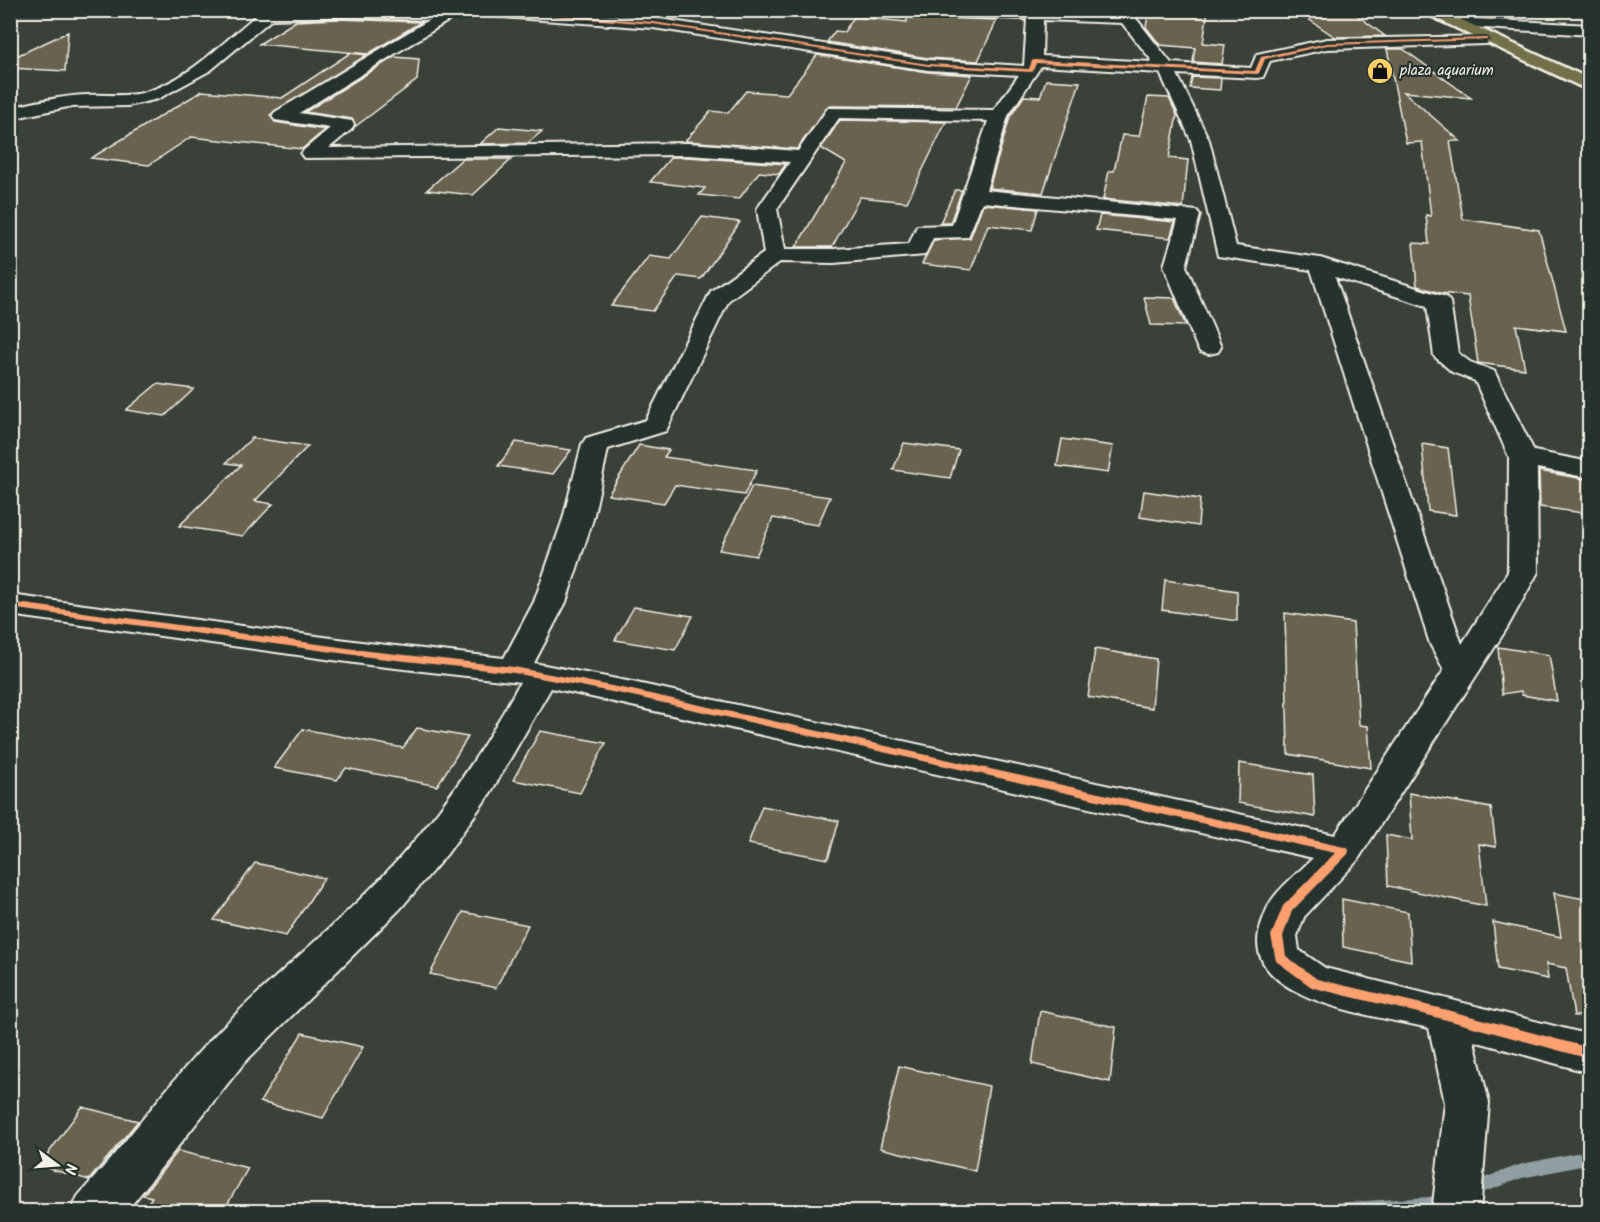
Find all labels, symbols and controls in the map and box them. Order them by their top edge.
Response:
shop icon: plaza aquarium [1365,56,1395,86]
place label: plaza aquarium [1399,59,1494,83]
north arrow [27,1135,87,1195]
text: N [57,1160,83,1177]

